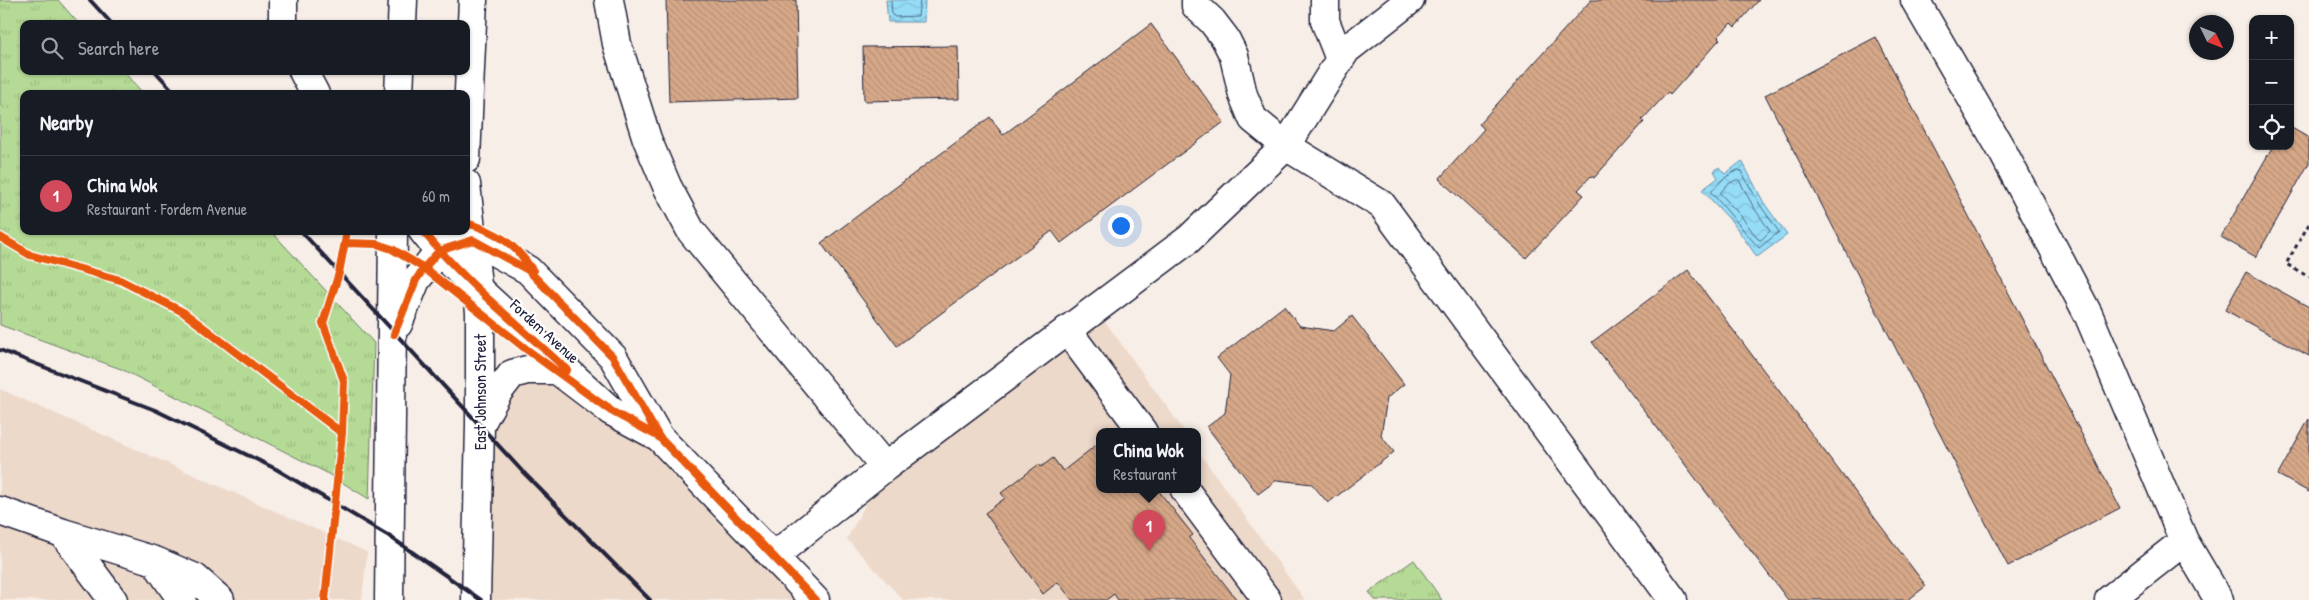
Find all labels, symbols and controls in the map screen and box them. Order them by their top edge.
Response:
north arrow [2189,15,2234,60]
map controls [2249,15,2294,150]
button: + [2249,15,2294,60]
search box [20,20,470,75]
icon: search [38,34,66,62]
text: Search here [78,35,159,61]
button: − [2249,60,2294,105]
button: locate [2249,105,2294,150]
text: Nearby [40,108,93,137]
text: China Wok [87,172,157,198]
text: 1 [53,185,59,207]
text: 60 m [422,185,450,207]
text: Restaurant · Fordem Avenue [87,198,247,220]
your location [1108,213,1134,239]
street label: Fordem Avenue [505,293,585,368]
street label: East Johnson Street [469,334,491,450]
popup [1096,428,1201,493]
text: China Wok [1113,437,1184,463]
text: Restaurant [1113,463,1176,485]
pin: 1 [1133,510,1165,551]

